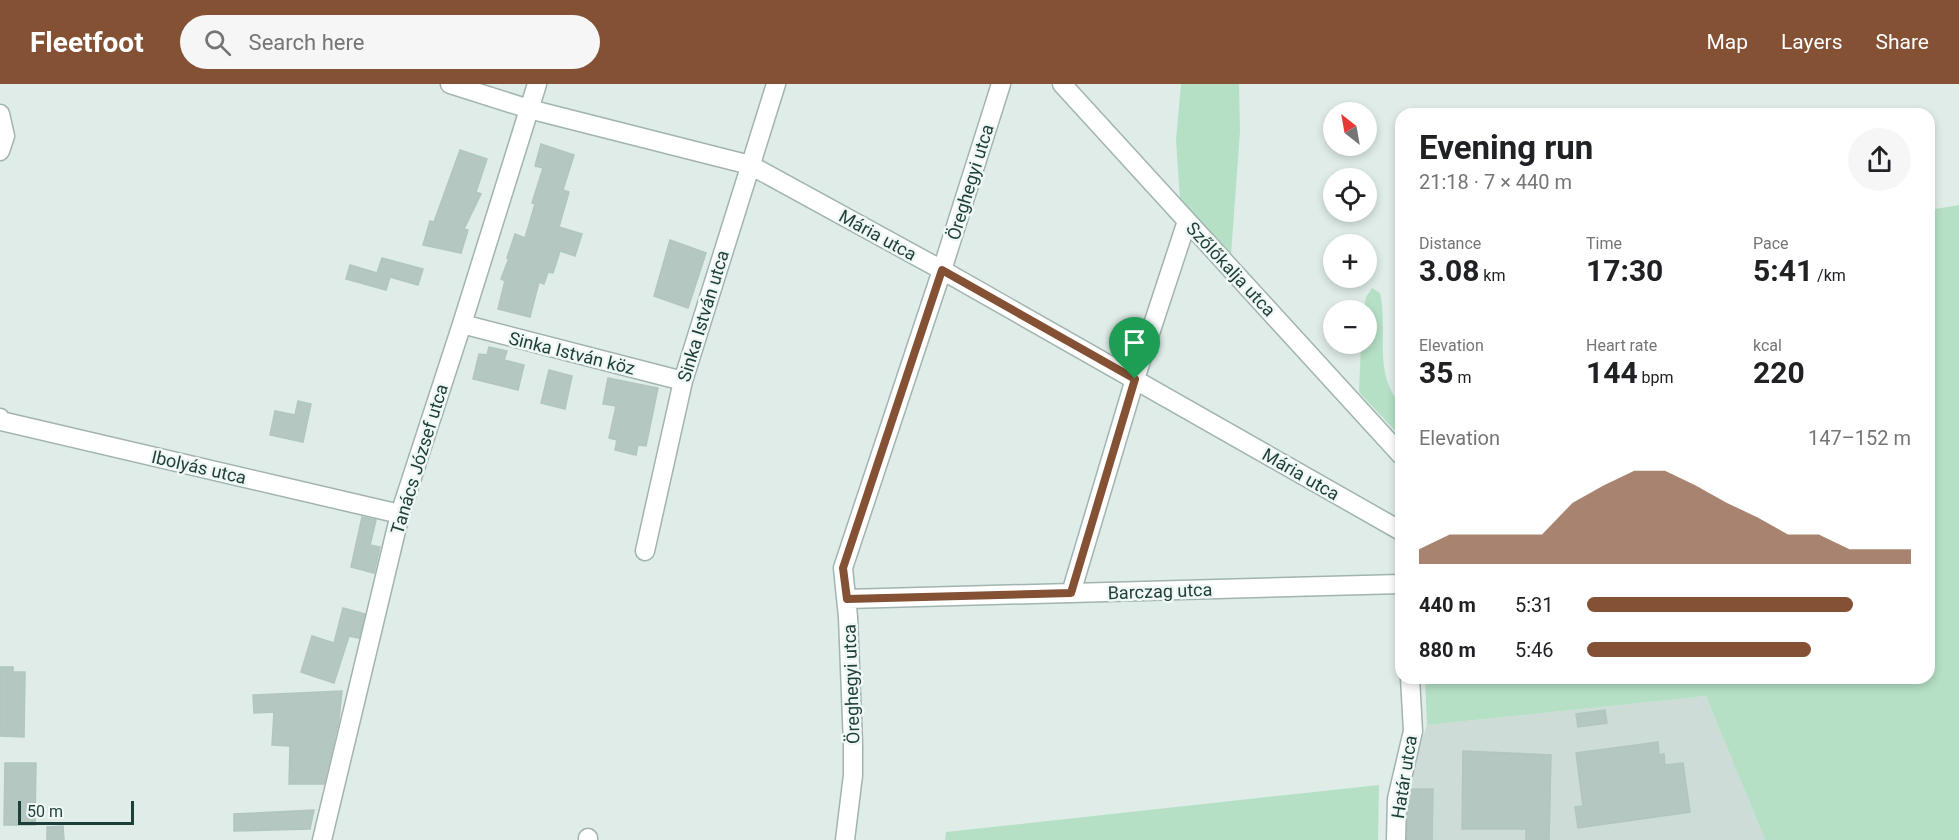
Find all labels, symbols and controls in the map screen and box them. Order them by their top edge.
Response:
search box [180,15,600,69]
text: Fleetfoot [30,26,144,59]
icon: search [201,26,234,59]
text: Search here [249,30,364,55]
text: Map [1706,30,1748,54]
text: Layers [1781,30,1842,54]
text: Share [1875,30,1929,54]
north arrow [1323,102,1377,156]
map controls [1323,102,1377,354]
street label: Öreghegyi utca [942,122,998,242]
text: Evening run [1419,128,1593,167]
button: share [1848,128,1911,191]
button: locate [1323,168,1377,222]
text: 21:18 · 7 × 440 m [1419,170,1572,194]
street label: Mária utca [836,205,920,265]
street label: Szőlőkalja utca [1182,217,1280,321]
button: + [1323,234,1377,288]
text: Distance [1419,234,1481,253]
text: Time [1586,234,1622,253]
text: Pace [1753,234,1789,253]
street label: Sinka István utca [673,248,733,384]
text: 3.08 [1419,253,1479,288]
text: 17:30 [1586,253,1663,288]
text: 5:41 [1753,253,1813,288]
text: km [1479,266,1505,285]
text: /km [1813,266,1846,285]
button: − [1323,300,1377,354]
pin [1109,317,1160,379]
icon: arrive [1118,326,1151,359]
street label: Sinka István köz [507,327,637,379]
text: Elevation [1419,336,1484,355]
text: Heart rate [1586,336,1657,355]
text: kcal [1753,336,1782,355]
text: 35 [1419,355,1453,390]
text: 144 [1586,355,1638,390]
text: 220 [1753,355,1805,390]
text: m [1453,368,1471,387]
text: bpm [1638,368,1674,387]
street label: Tanács József utca [386,381,452,537]
text: Elevation [1419,426,1500,450]
text: 147–152 m [1808,426,1911,450]
street label: Mária utca [1259,444,1343,504]
street label: Ibolyás utca [150,446,248,488]
street label: Barczag utca [1107,579,1213,603]
text: 440 m [1419,593,1476,617]
text: 5:31 [1515,593,1554,617]
street label: Öreghegyi utca [838,624,864,744]
text: 880 m [1419,638,1476,662]
text: 5:46 [1515,638,1554,662]
street label: Határ utca [1387,734,1421,820]
scale bar [18,798,134,826]
text: 50 m [27,802,63,821]

